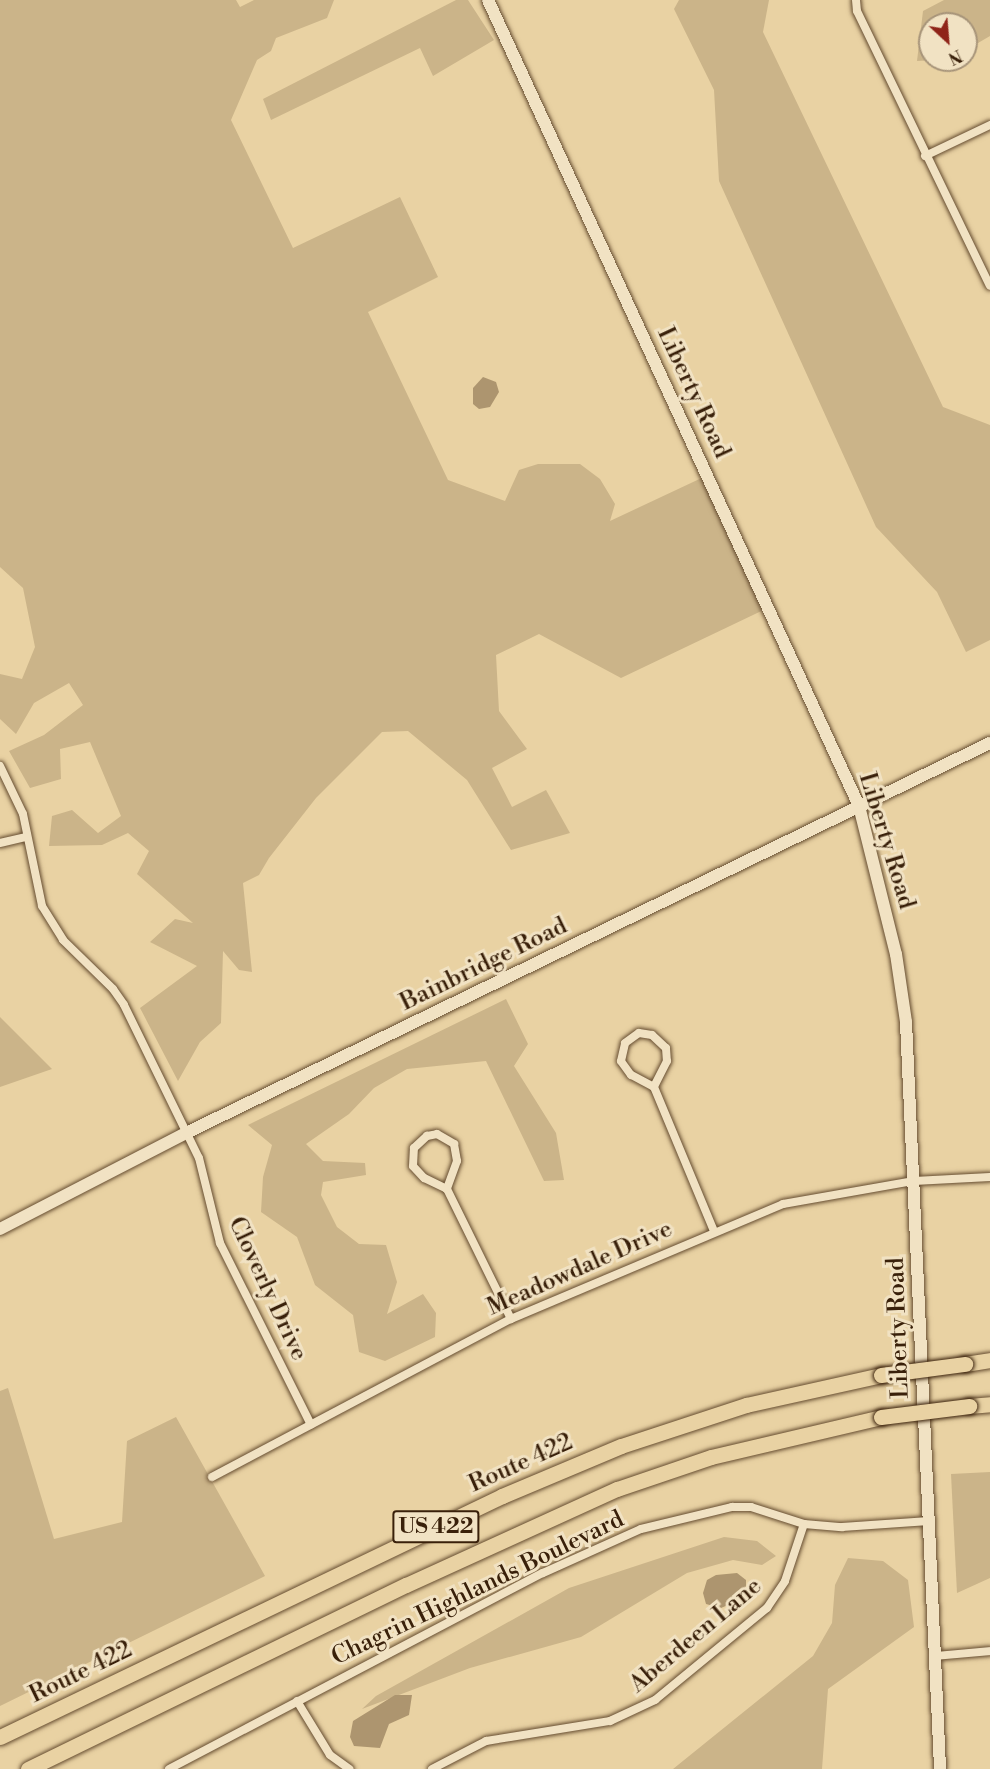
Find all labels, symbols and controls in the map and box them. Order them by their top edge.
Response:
north arrow [918,12,978,72]
text: N [945,45,965,68]
street label: Liberty Road [650,323,736,463]
street label: Liberty Road [852,769,920,913]
street label: Bainbridge Road [396,912,572,1018]
street label: Cloverly Drive [221,1213,313,1365]
street label: Meadowdale Drive [483,1215,677,1323]
street label: Liberty Road [882,1257,916,1399]
street label: Route 422 [465,1428,577,1500]
street label: Chagrin Highlands Boulevard [327,1506,629,1672]
road number: US 422 [391,1508,481,1546]
street label: Aberdeen Lane [624,1572,768,1700]
street label: Route 422 [25,1636,137,1710]

